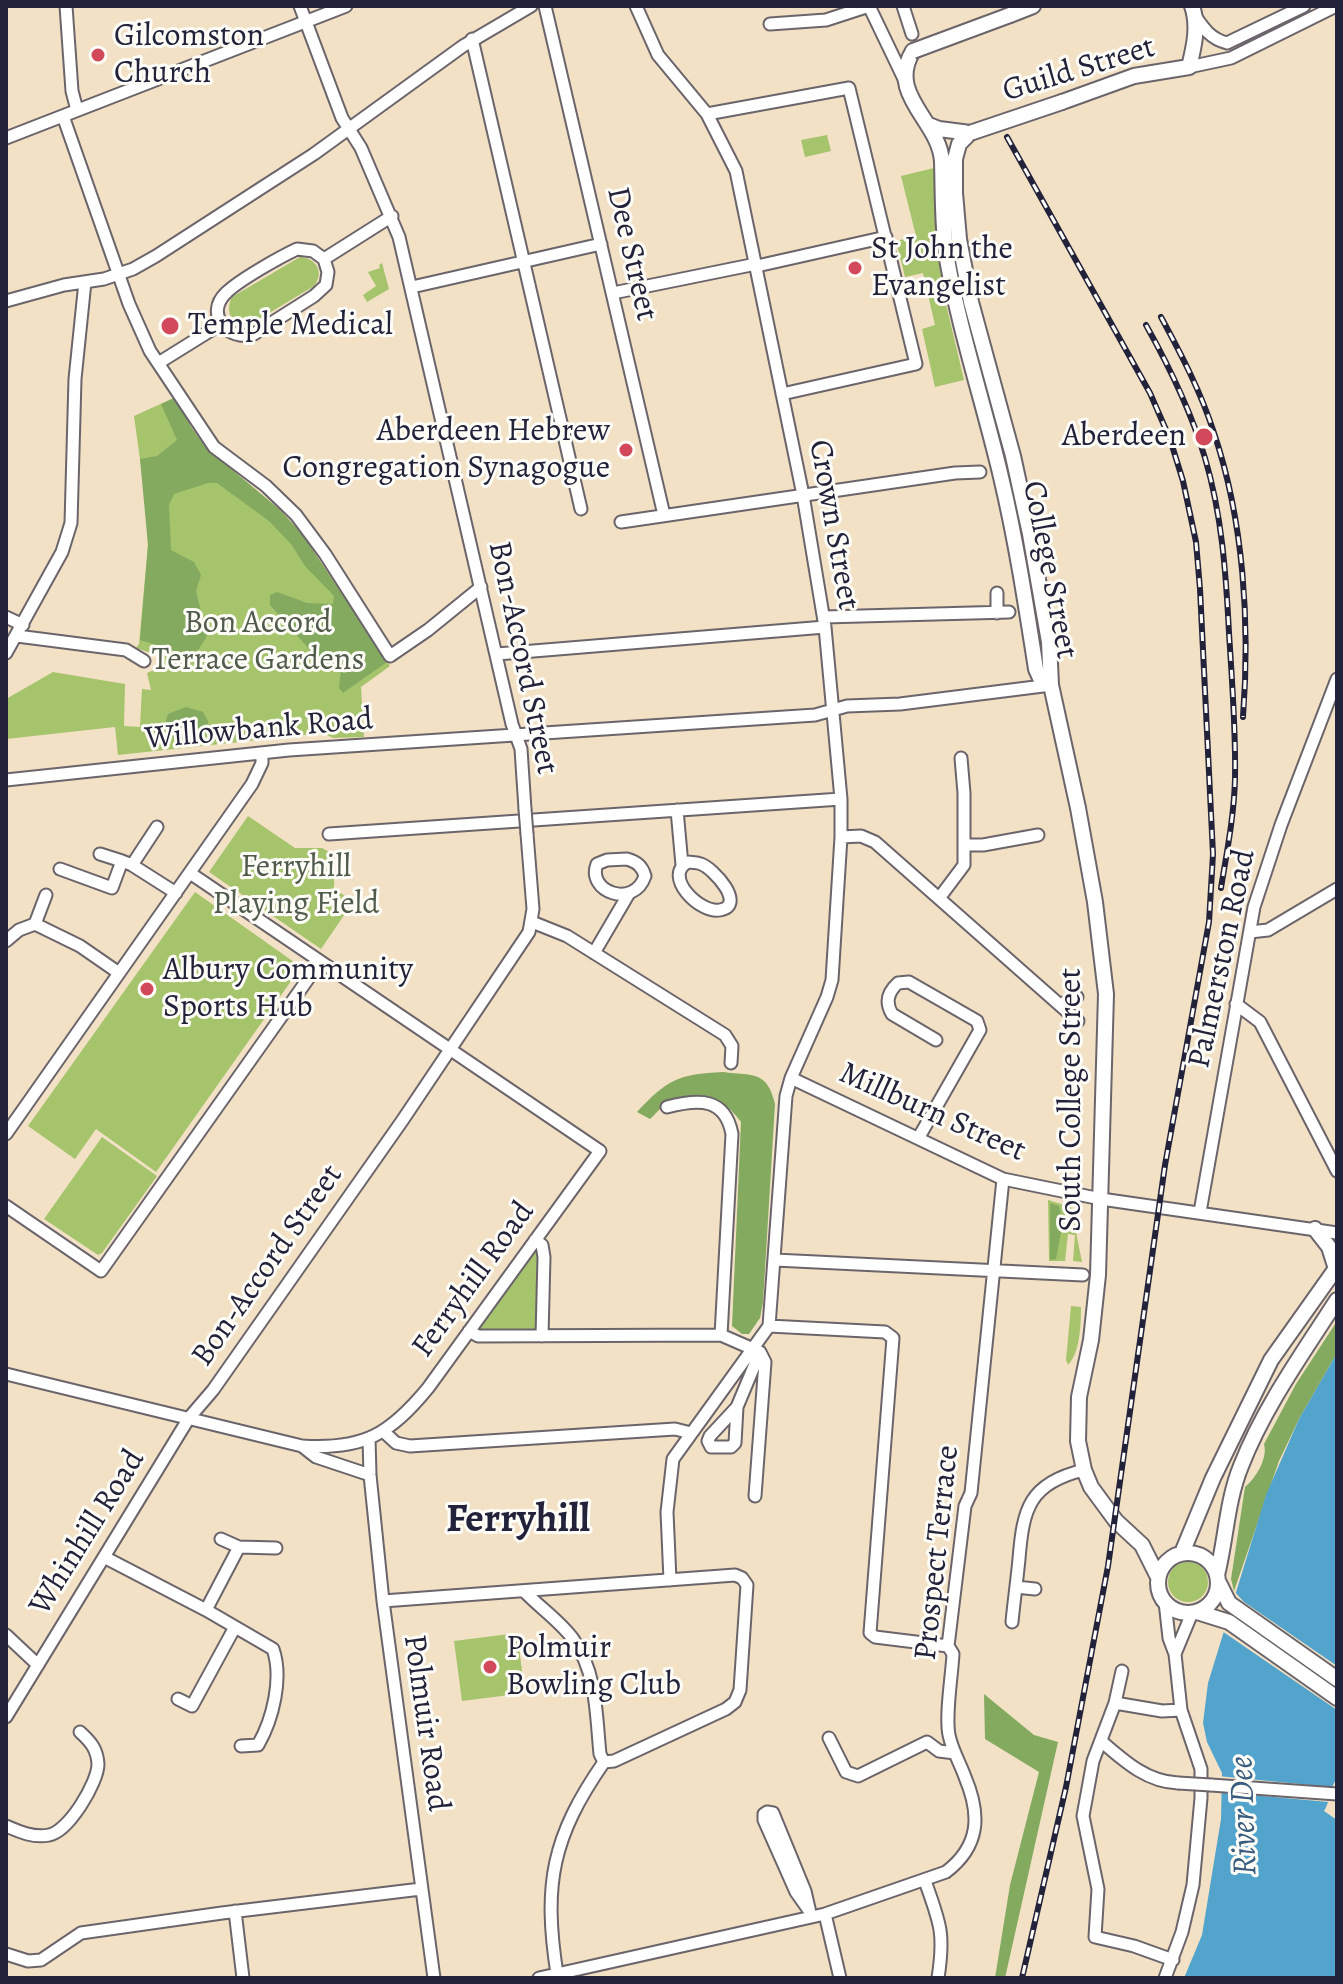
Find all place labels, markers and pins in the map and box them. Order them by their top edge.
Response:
place label: Gilcomston Church [114,18,264,93]
marker: Gilcomston Church [89,46,107,64]
place label: St John the Evangelist [871,231,1013,306]
marker: St John the Evangelist [846,259,864,277]
place label: Temple Medical [188,307,393,345]
marker: Temple Medical [159,315,181,337]
place label: Aberdeen Hebrew Congregation Synagogue [283,413,610,488]
place label: Aberdeen [1062,418,1186,456]
marker: Aberdeen [1193,426,1215,448]
marker: Aberdeen Hebrew Congregation Synagogue [617,441,635,459]
place label: Albury Community Sports Hub [163,952,413,1027]
marker: Albury Community Sports Hub [138,980,156,998]
place label: Polmuir Bowling Club [506,1630,681,1705]
marker: Polmuir Bowling Club [481,1658,499,1676]

